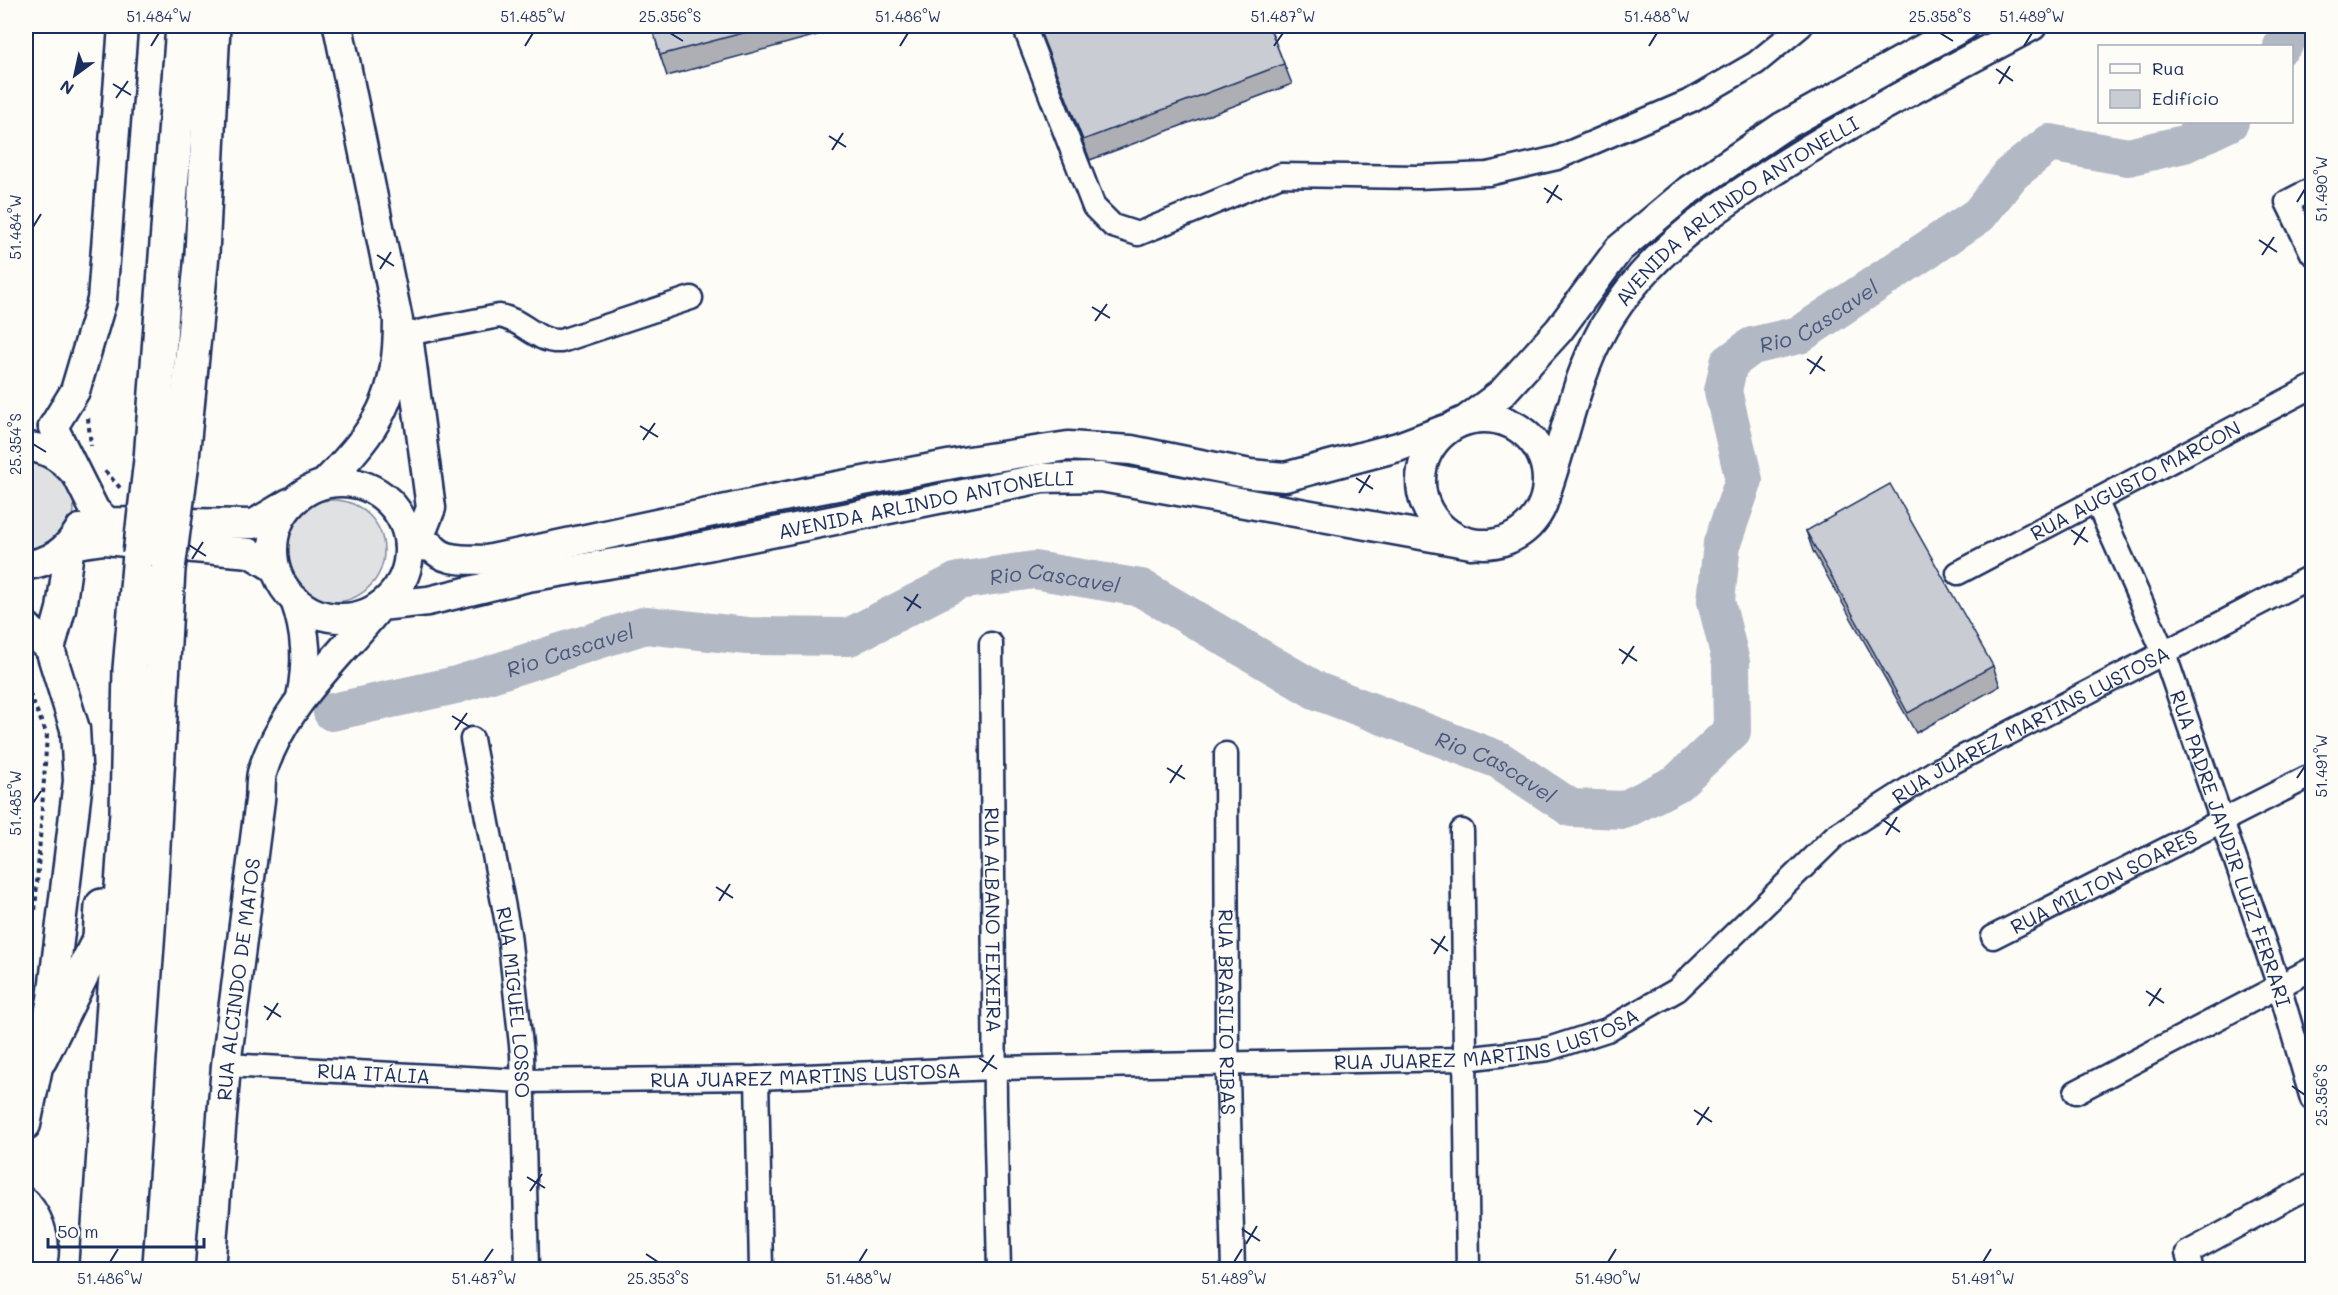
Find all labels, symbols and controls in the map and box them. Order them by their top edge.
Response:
text: 51.484°W [126,6,192,26]
text: 51.485°W [500,6,566,26]
text: 25.356°S [639,6,701,26]
text: 51.486°W [875,6,941,26]
text: 51.487°W [1250,6,1316,26]
text: 51.488°W [1624,6,1690,26]
text: 25.358°S [1909,6,1971,26]
text: 51.489°W [1999,6,2065,26]
north arrow [45,45,105,105]
legend [2098,45,2293,123]
text: Rua [2152,56,2185,80]
text: N [56,76,77,100]
text: Edifício [2152,86,2219,110]
street label: AVENIDA ARLINDO ANTONELLI [1609,110,1863,311]
text: 51.490°W [2311,156,2331,222]
text: 51.484°W [5,194,25,260]
water label: Rio Cascavel [1756,273,1883,357]
text: 25.354°S [5,413,25,475]
street label: RUA AUGUSTO MARCON [2025,414,2245,546]
street label: AVENIDA ARLINDO ANTONELLI [776,464,1074,544]
water label: Rio Cascavel [987,556,1123,598]
water label: Rio Cascavel [502,616,637,682]
street label: RUA JUAREZ MARTINS LUSTOSA [1887,639,2173,809]
street label: RUA PADRE JANDIR LUIZ FERRARI [2165,687,2297,1010]
water label: Rio Cascavel [1432,724,1562,808]
text: 51.491°W [2311,734,2331,798]
text: 51.485°W [5,770,25,836]
street label: RUA ALBANO TEIXEIRA [979,807,1007,1033]
street label: RUA MILTON SOARES [2006,823,2201,939]
street label: RUA ALCINDO DE MATOS [210,857,265,1102]
street label: RUA MIGUEL LOSSO [491,904,536,1098]
street label: RUA BRASILIO RIBAS [1214,909,1242,1115]
street label: RUA JUAREZ MARTINS LUSTOSA [1334,1002,1643,1075]
street label: RUA JUAREZ MARTINS LUSTOSA [650,1056,961,1092]
street label: RUA ITÁLIA [317,1057,431,1089]
text: 25.356°S [2311,1064,2331,1126]
scale bar [48,1211,204,1249]
text: 50 m [57,1219,99,1243]
text: 51.486°W [77,1268,143,1288]
text: 51.487°W [451,1268,517,1288]
text: 25.353°S [627,1268,689,1288]
text: 51.488°W [826,1268,892,1288]
text: 51.489°W [1201,1268,1267,1288]
text: 51.490°W [1575,1268,1641,1288]
text: 51.491°W [1951,1268,2015,1288]

